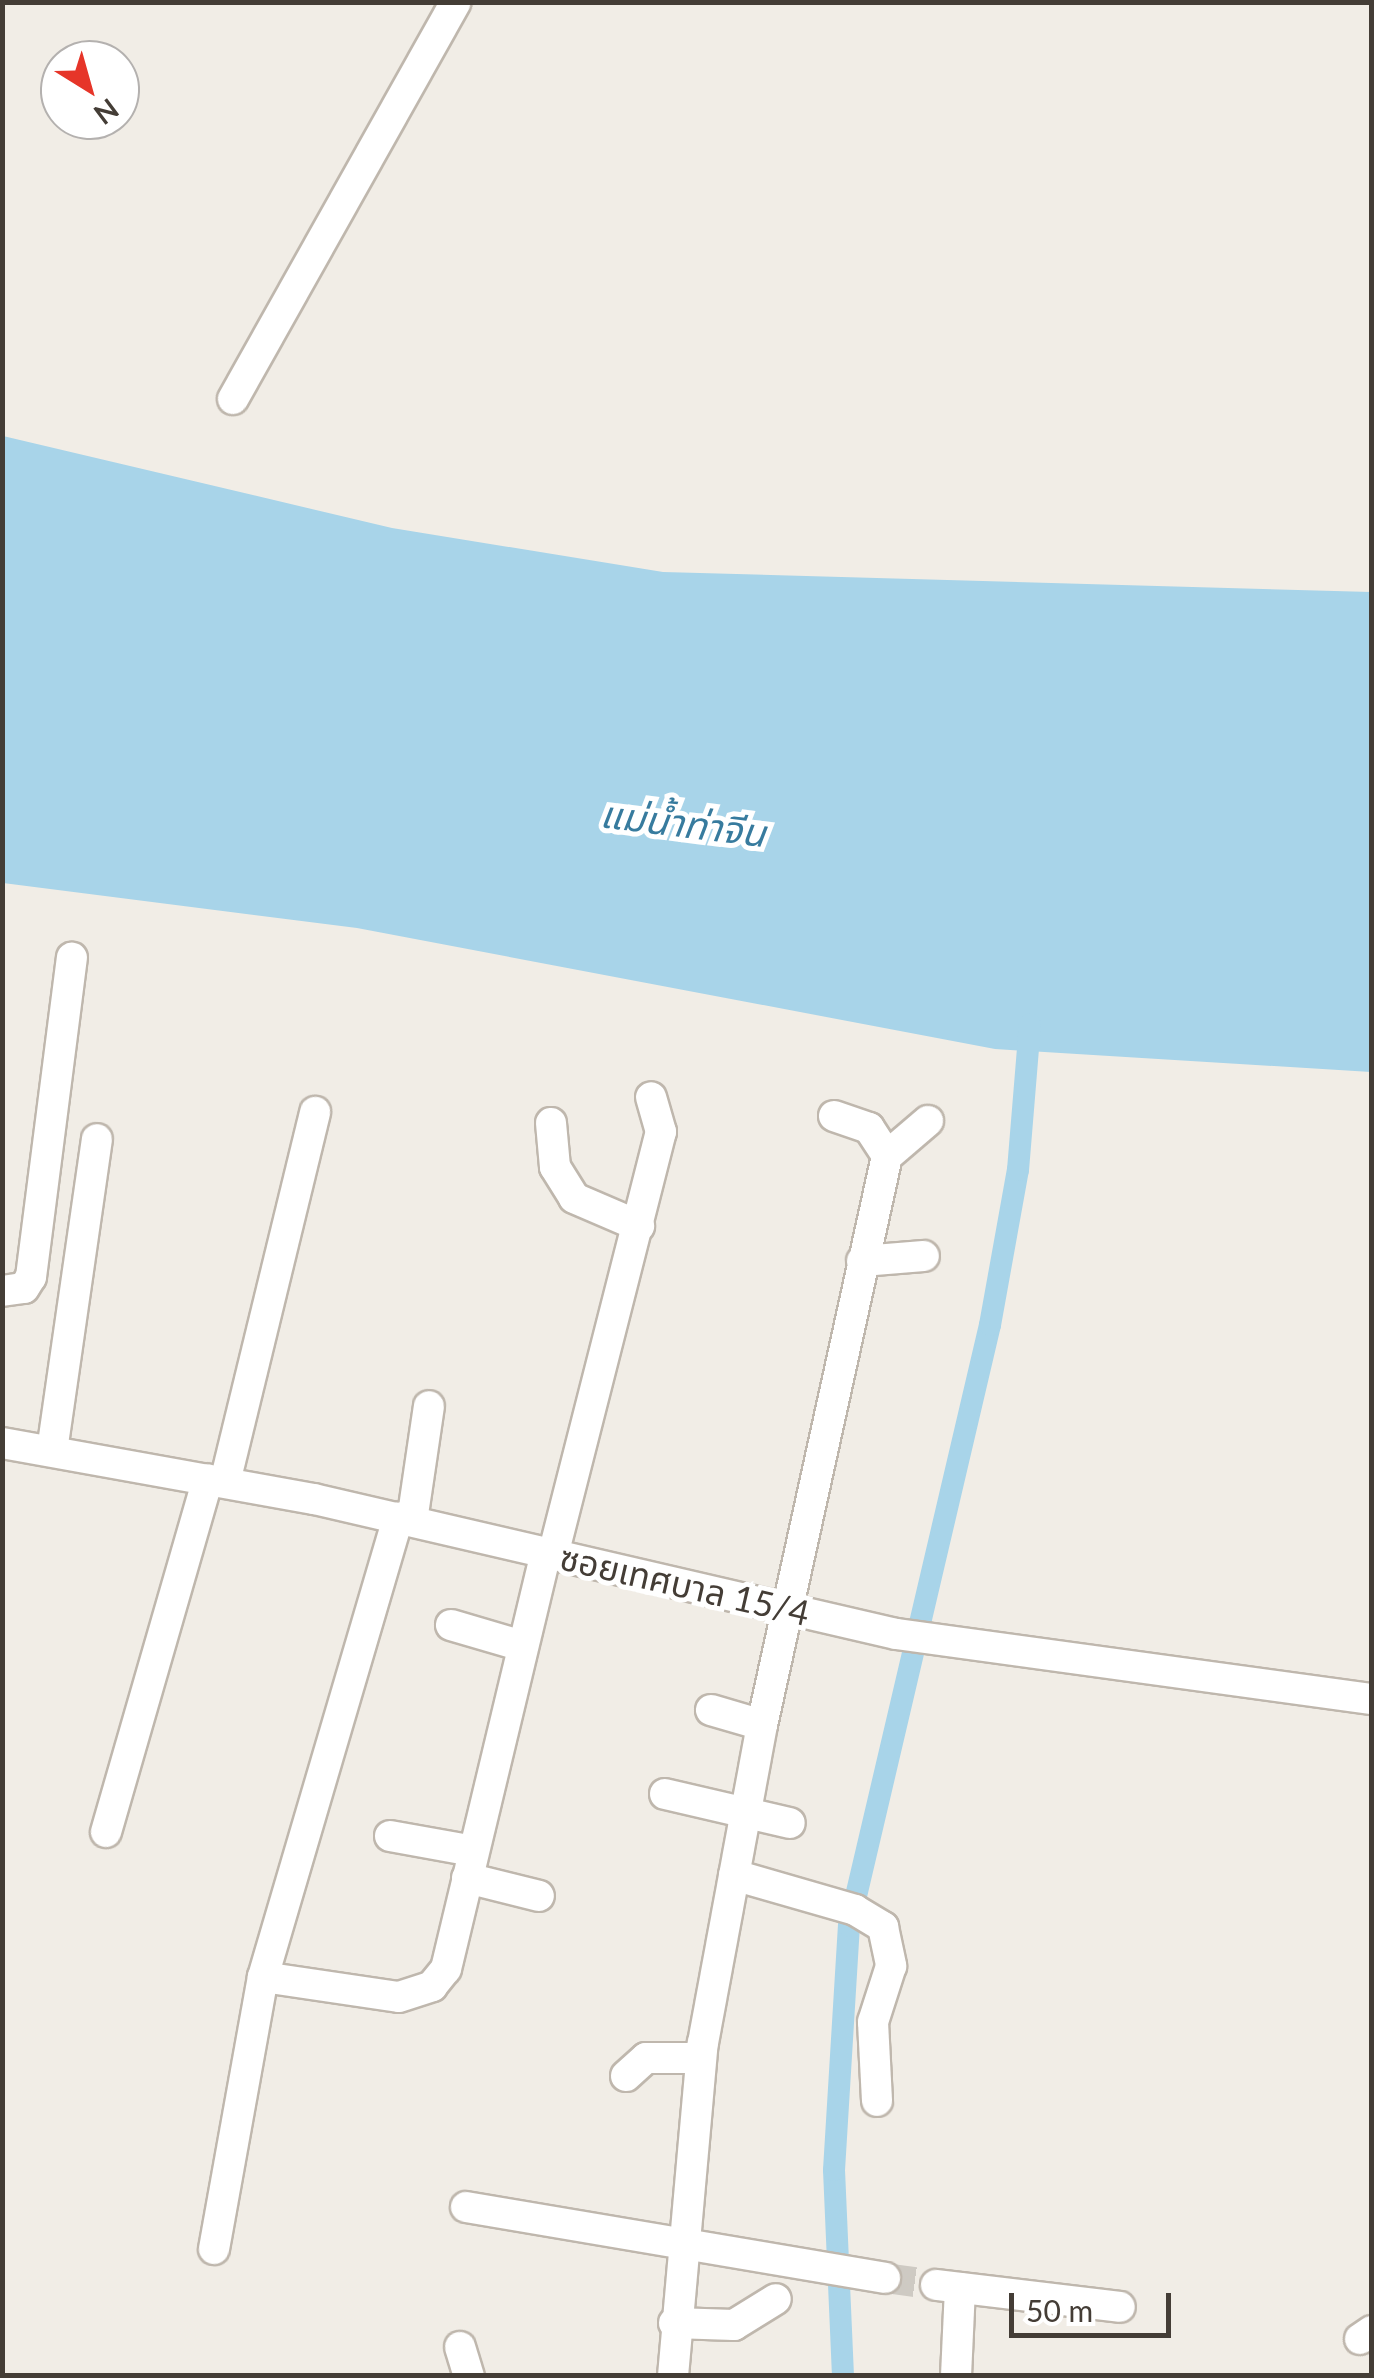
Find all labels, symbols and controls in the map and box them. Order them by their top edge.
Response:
north arrow [40,40,140,140]
text: N [88,92,126,132]
water label: แม่น้ำท่าจีน [598,790,768,856]
street label: ซอยเทศบาล 15/4 [556,1535,814,1633]
scale bar [1014,2273,1176,2335]
text: 50 m [1026,2292,1093,2328]

